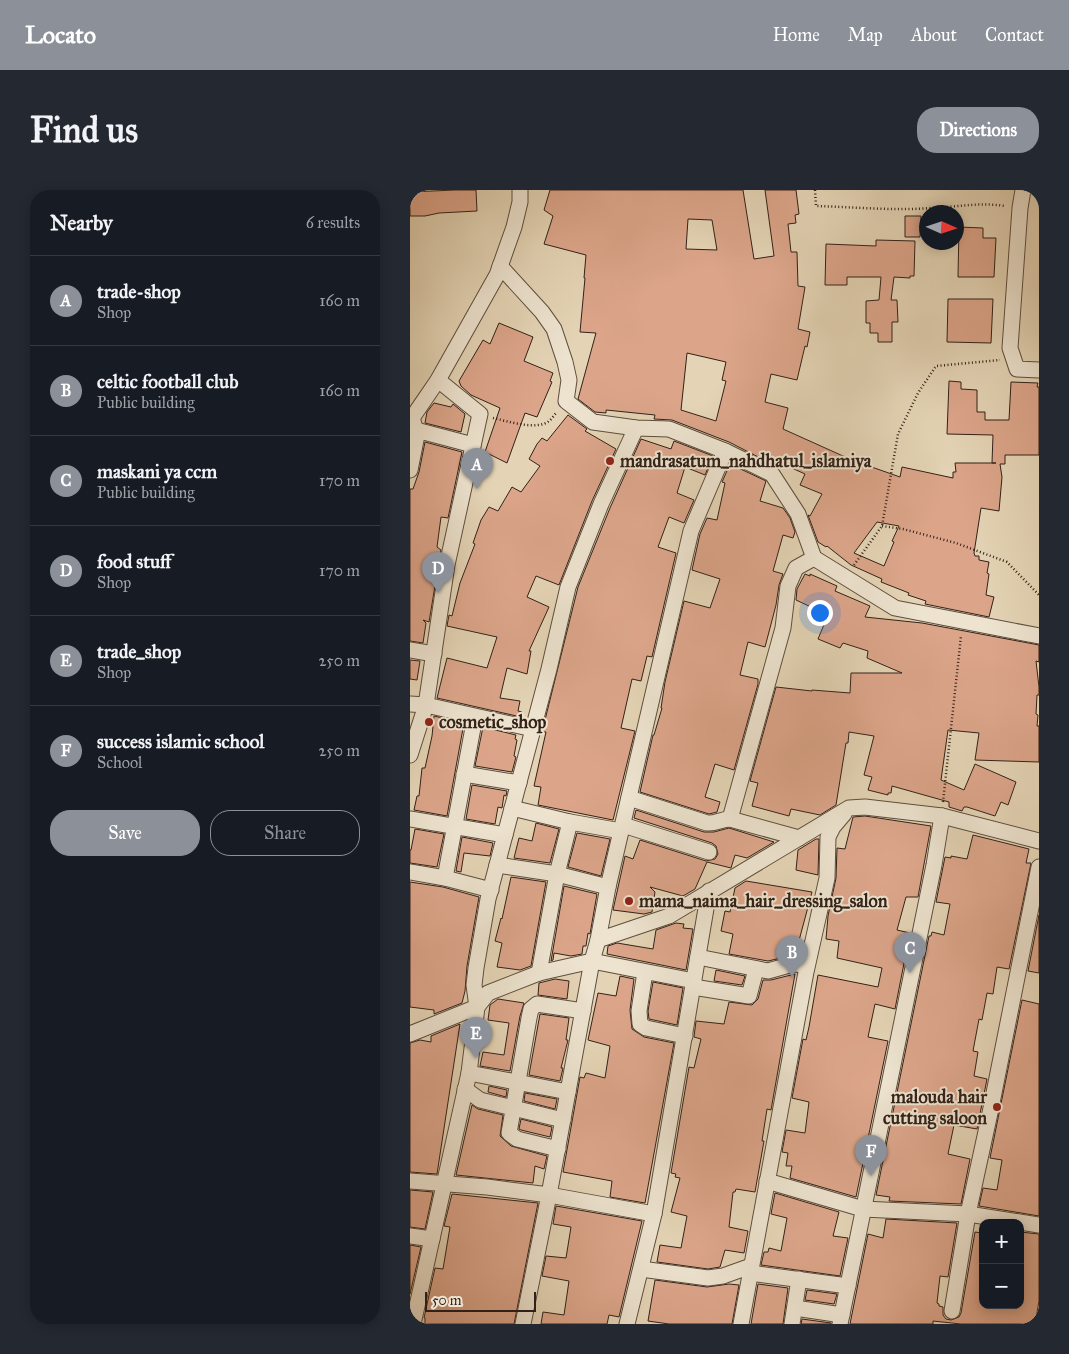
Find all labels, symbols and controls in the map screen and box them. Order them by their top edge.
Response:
text: Locato [25,20,96,50]
text: Home [773,24,820,46]
text: Map [848,24,883,46]
text: About [911,24,957,46]
text: Contact [985,24,1044,46]
button: Directions [917,107,1039,153]
text: Find us [30,109,138,152]
north arrow [919,205,964,250]
text: Nearby [50,210,113,236]
text: 6 results [306,213,360,232]
text: trade-shop [97,280,181,303]
text: A [61,291,71,310]
text: 160 m [319,291,360,310]
text: Shop [97,303,131,322]
text: celtic football club [97,370,238,393]
text: B [61,381,71,400]
text: 160 m [319,381,360,400]
text: Public building [97,393,195,412]
pin: A [461,448,493,489]
place label: mandrasatum_nahdhatul_islamiya [619,450,872,473]
marker: mandrasatum_nahdhatul_islamiya [604,455,616,467]
text: maskani ya ccm [97,460,217,483]
text: C [61,471,71,490]
text: 170 m [319,471,360,490]
text: Public building [97,483,195,502]
text: food stuff [97,550,171,573]
pin: D [422,552,454,593]
text: D [60,561,72,580]
text: 170 m [319,561,360,580]
text: Shop [97,573,131,592]
your location [807,600,833,626]
text: trade_shop [97,640,181,663]
text: E [60,651,72,670]
text: 250 m [319,651,360,670]
text: Shop [97,663,131,682]
place label: cosmetic_shop [439,711,546,734]
marker: cosmetic_shop [423,716,435,728]
text: success islamic school [97,730,264,753]
text: F [61,741,71,760]
text: 250 m [319,741,360,760]
text: School [97,753,142,772]
button: Save [50,810,200,856]
button: Share [210,810,360,856]
place label: mama_naima_hair_dressing_salon [638,890,888,913]
marker: mama_naima_hair_dressing_salon [623,895,635,907]
pin: C [894,932,926,973]
pin: B [776,936,808,977]
pin: E [460,1017,492,1058]
place label: malouda hair cutting saloon [883,1086,988,1130]
marker: malouda hair cutting saloon [991,1101,1003,1113]
pin: F [855,1135,887,1176]
map controls [979,1219,1024,1309]
button: + [979,1219,1024,1264]
button: − [979,1264,1024,1309]
scale bar [425,1289,536,1312]
text: 50 m [432,1292,461,1309]

